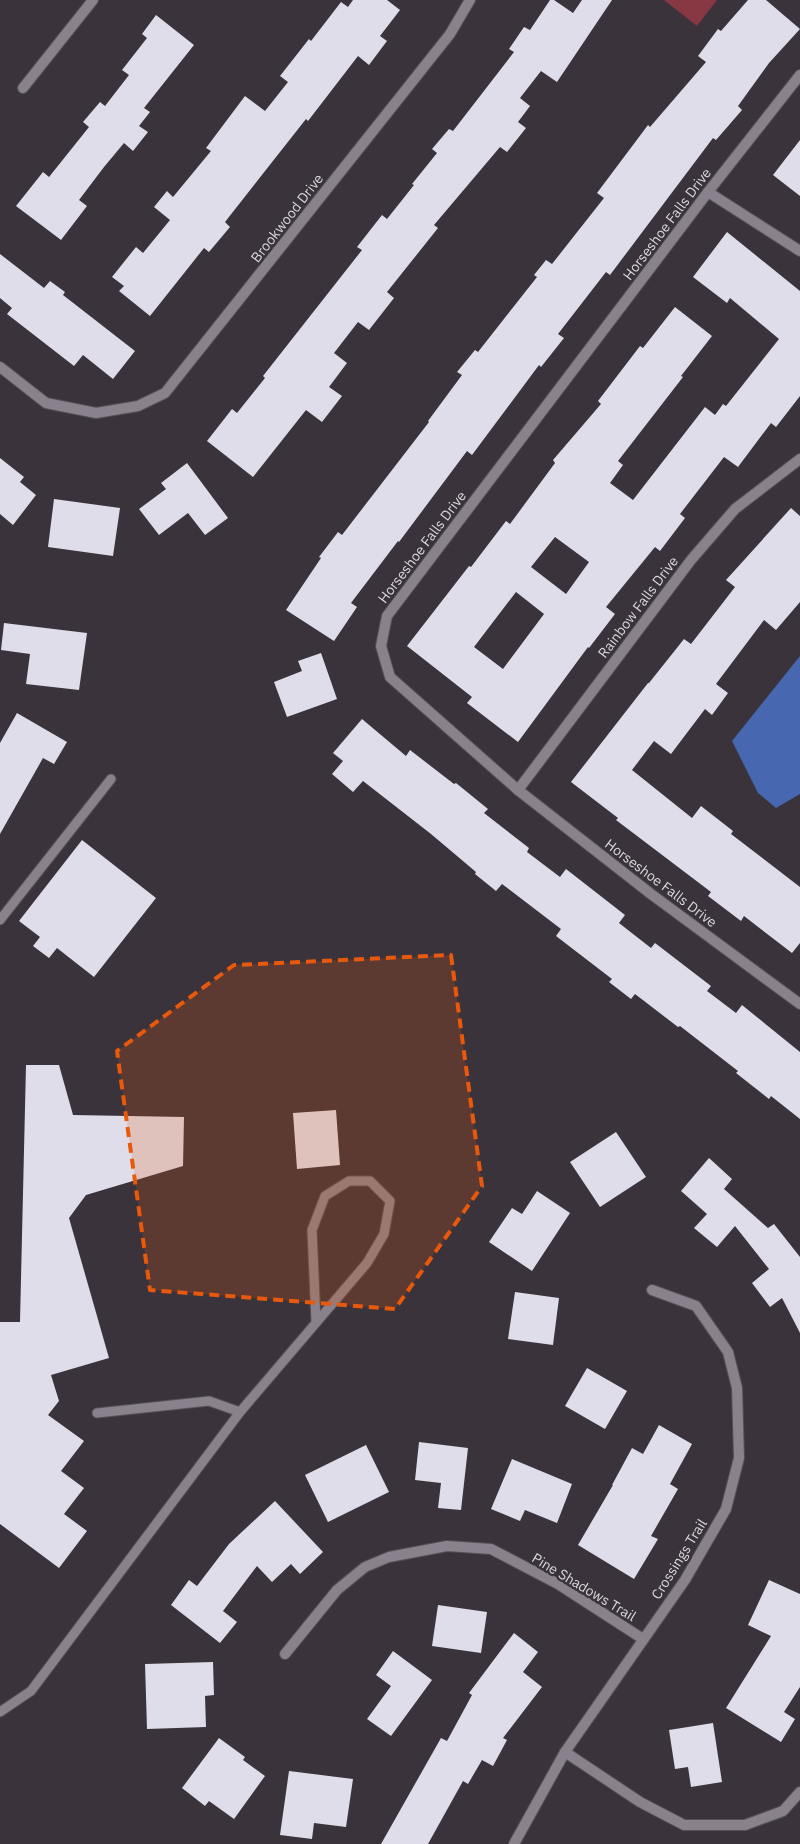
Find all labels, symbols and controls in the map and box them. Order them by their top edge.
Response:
street label: Horseshoe Falls Drive [619,164,715,284]
street label: Brookwood Drive [247,170,327,266]
street label: Horseshoe Falls Drive [374,487,470,607]
street label: Rainbow Falls Drive [594,552,682,661]
street label: Horseshoe Falls Drive [601,835,721,931]
street label: Crossings Trail [647,1515,711,1603]
street label: Pine Shadows Trail [529,1549,640,1625]

